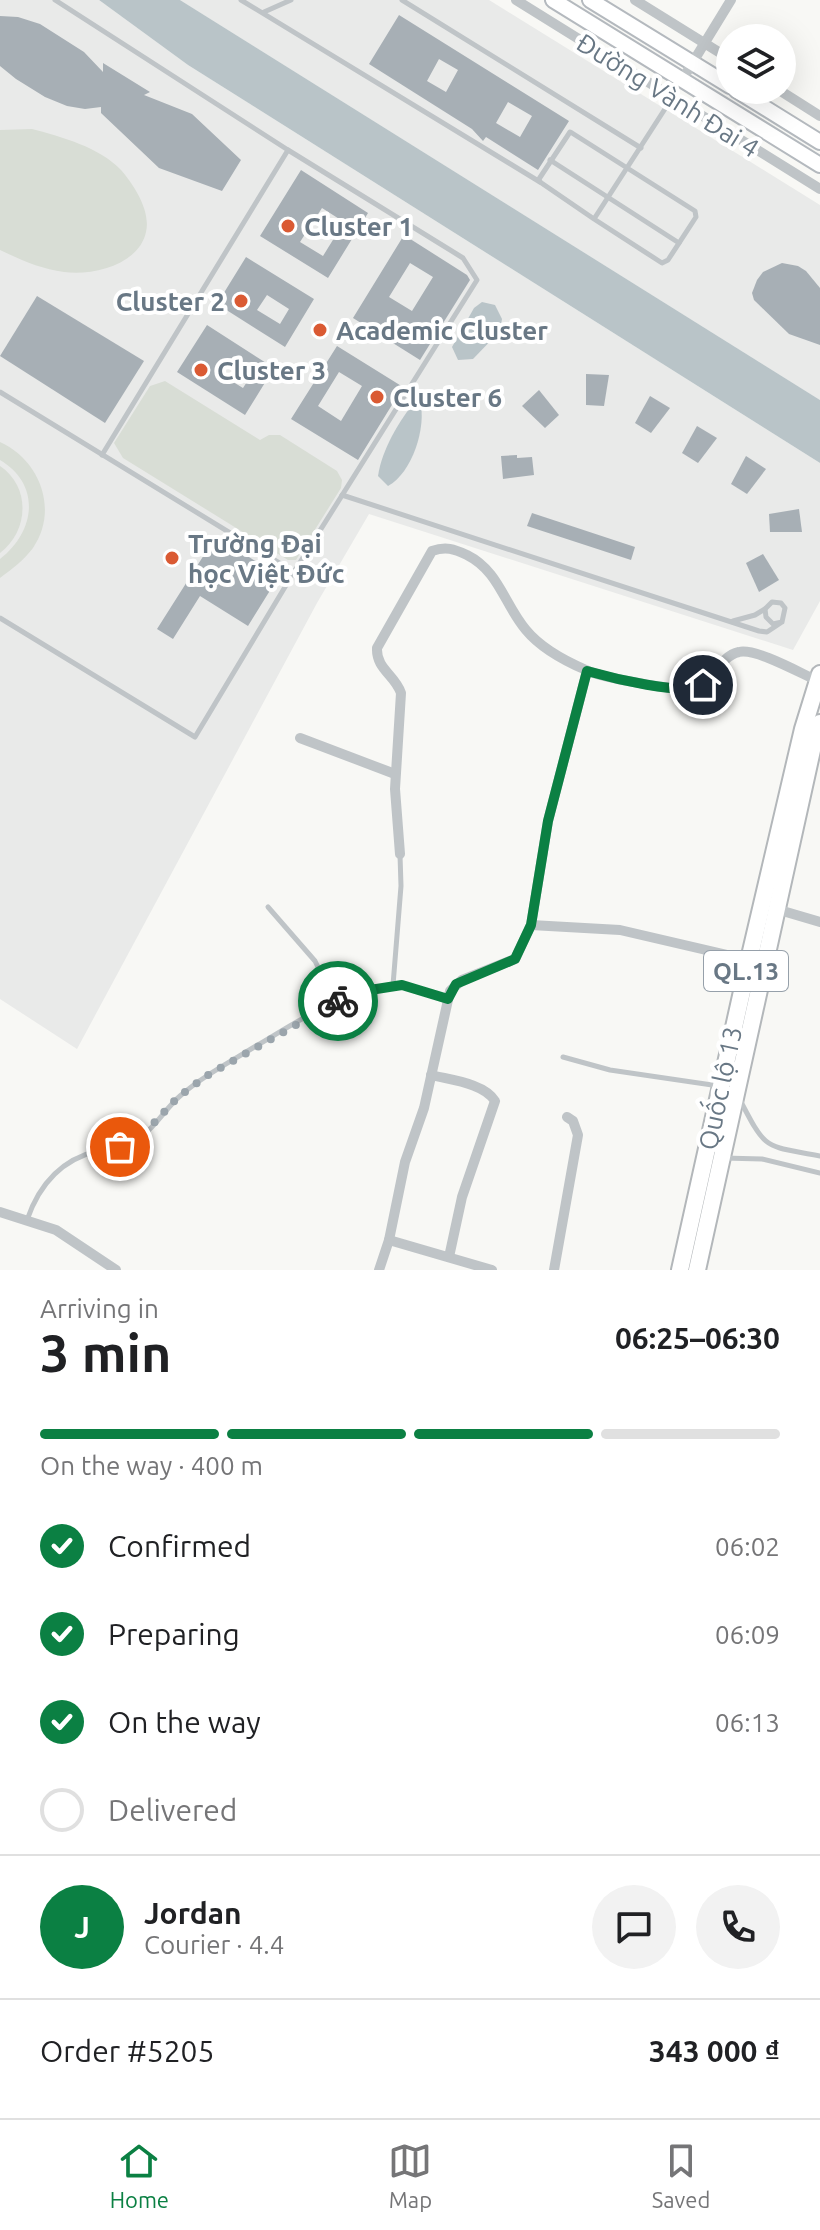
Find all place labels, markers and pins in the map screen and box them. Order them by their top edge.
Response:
place label: Cluster 1 [304,212,413,241]
marker: Cluster 1 [279,217,297,235]
place label: Cluster 2 [116,287,225,316]
marker: Cluster 2 [232,292,250,310]
place label: Academic Cluster [336,316,548,345]
marker: Academic Cluster [311,321,329,339]
place label: Cluster 3 [217,356,326,385]
marker: Cluster 3 [192,361,210,379]
place label: Cluster 6 [393,383,502,412]
marker: Cluster 6 [368,388,386,406]
place label: Trường Đại học Việt Đức [188,529,345,588]
marker: Trường Đại học Việt Đức [163,549,181,567]
pin [669,651,737,719]
pin [86,1113,154,1181]

